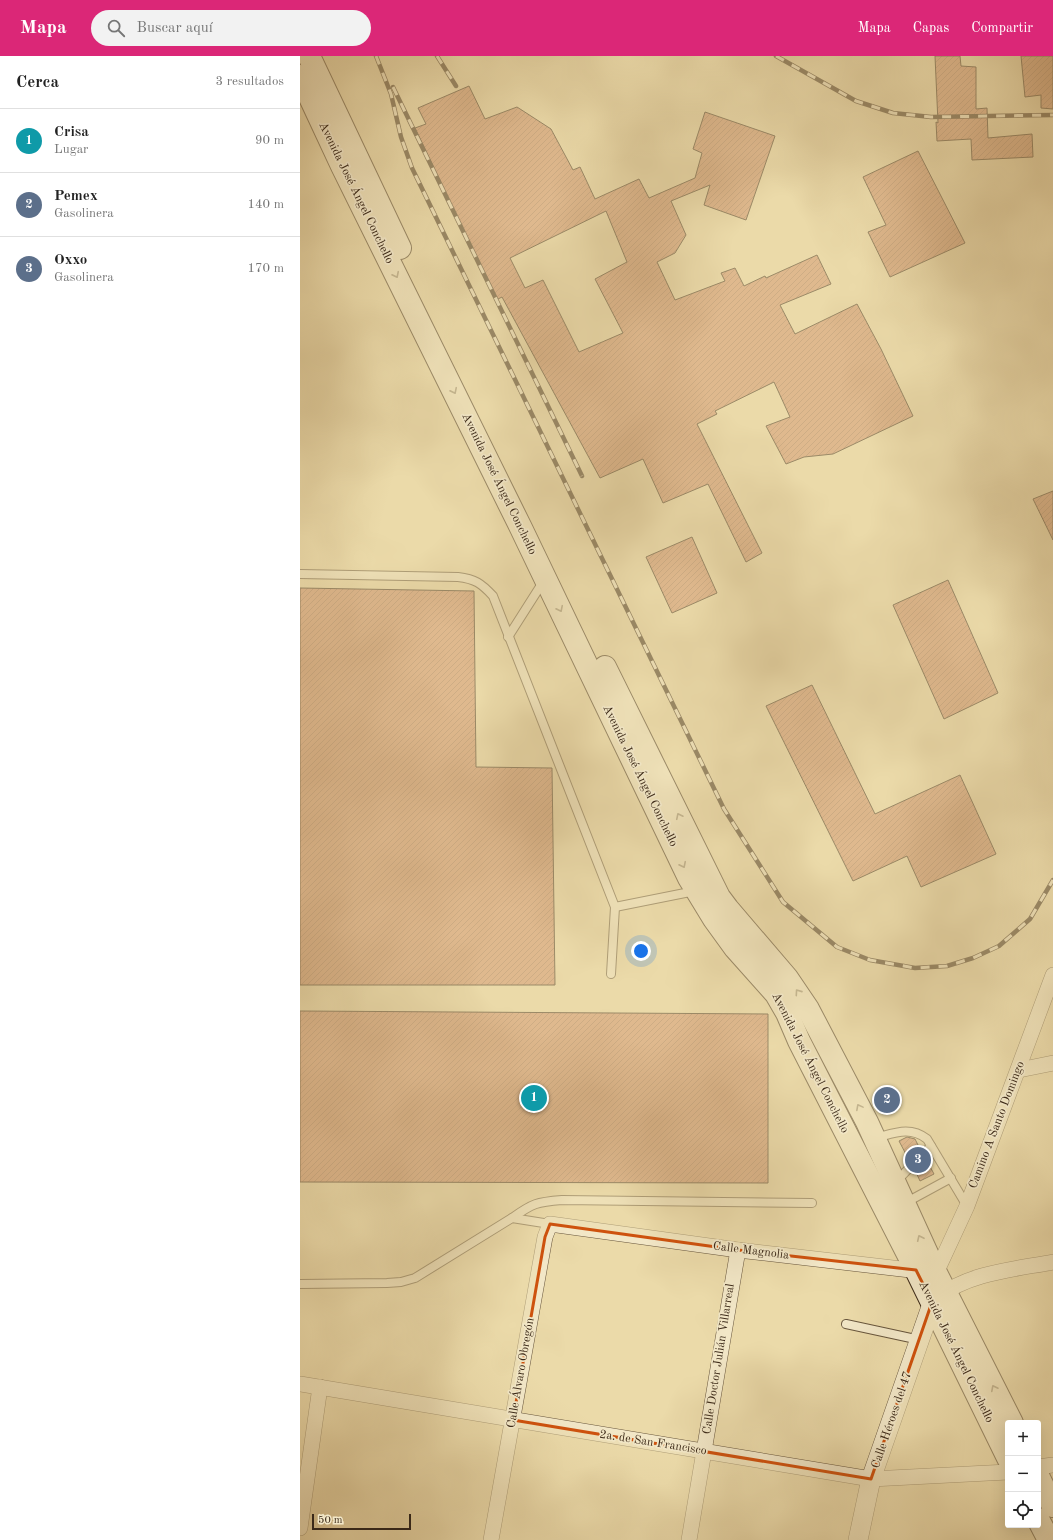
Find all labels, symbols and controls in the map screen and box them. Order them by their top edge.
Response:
search box [91,10,371,46]
icon: search [105,17,127,39]
text: Mapa [20,19,67,38]
text: Buscar aquí [137,21,213,36]
text: Mapa [858,21,891,35]
text: Capas [913,21,949,35]
text: Compartir [971,21,1033,35]
text: Cerca [16,74,59,91]
text: 3 resultados [216,75,284,88]
street label: Avenida José Ángel Conchello [316,119,398,266]
text: Crisa [54,125,89,140]
text: 1 [25,134,33,147]
text: 90 m [255,134,284,147]
text: Lugar [54,143,88,156]
text: Pemex [54,189,98,204]
text: 2 [25,198,33,211]
text: 140 m [247,198,284,211]
text: Gasolinera [54,207,114,220]
text: Oxxo [54,253,87,268]
text: 3 [25,262,33,275]
text: 170 m [247,262,284,275]
text: Gasolinera [54,271,114,284]
one-way arrow [391,271,399,278]
one-way arrow [449,387,457,395]
street label: Avenida José Ángel Conchello [459,410,541,557]
one-way arrow [555,605,563,612]
street label: Avenida José Ángel Conchello [600,702,682,849]
one-way arrow [676,813,683,821]
one-way arrow [678,861,686,868]
your location [631,941,651,961]
street label: Avenida José Ángel Conchello [769,989,853,1135]
one-way arrow [796,990,803,997]
street label: Camino A Santo Domingo [967,1060,1027,1190]
pin: 1 [521,1083,547,1113]
pin: 2 [874,1085,900,1115]
one-way arrow [856,1104,864,1111]
pin: 3 [905,1145,931,1175]
one-way arrow [917,1234,925,1242]
street label: Calle Magnolia [712,1240,790,1262]
street label: Avenida José Ángel Conchello [916,1278,998,1425]
street label: Calle Doctor Julián Villarreal [701,1283,737,1435]
street label: Calle Álvaro Obregón [502,1316,537,1429]
street label: Calle Héroes del 47 [870,1370,914,1470]
one-way arrow [991,1385,999,1392]
map controls [1005,1420,1041,1528]
button: + [1005,1420,1041,1456]
street label: 2a. de San Francisco [599,1429,707,1457]
button: − [1005,1456,1041,1492]
button: locate [1005,1492,1041,1528]
scale bar [312,1512,411,1531]
text: 50 m [318,1515,343,1526]

